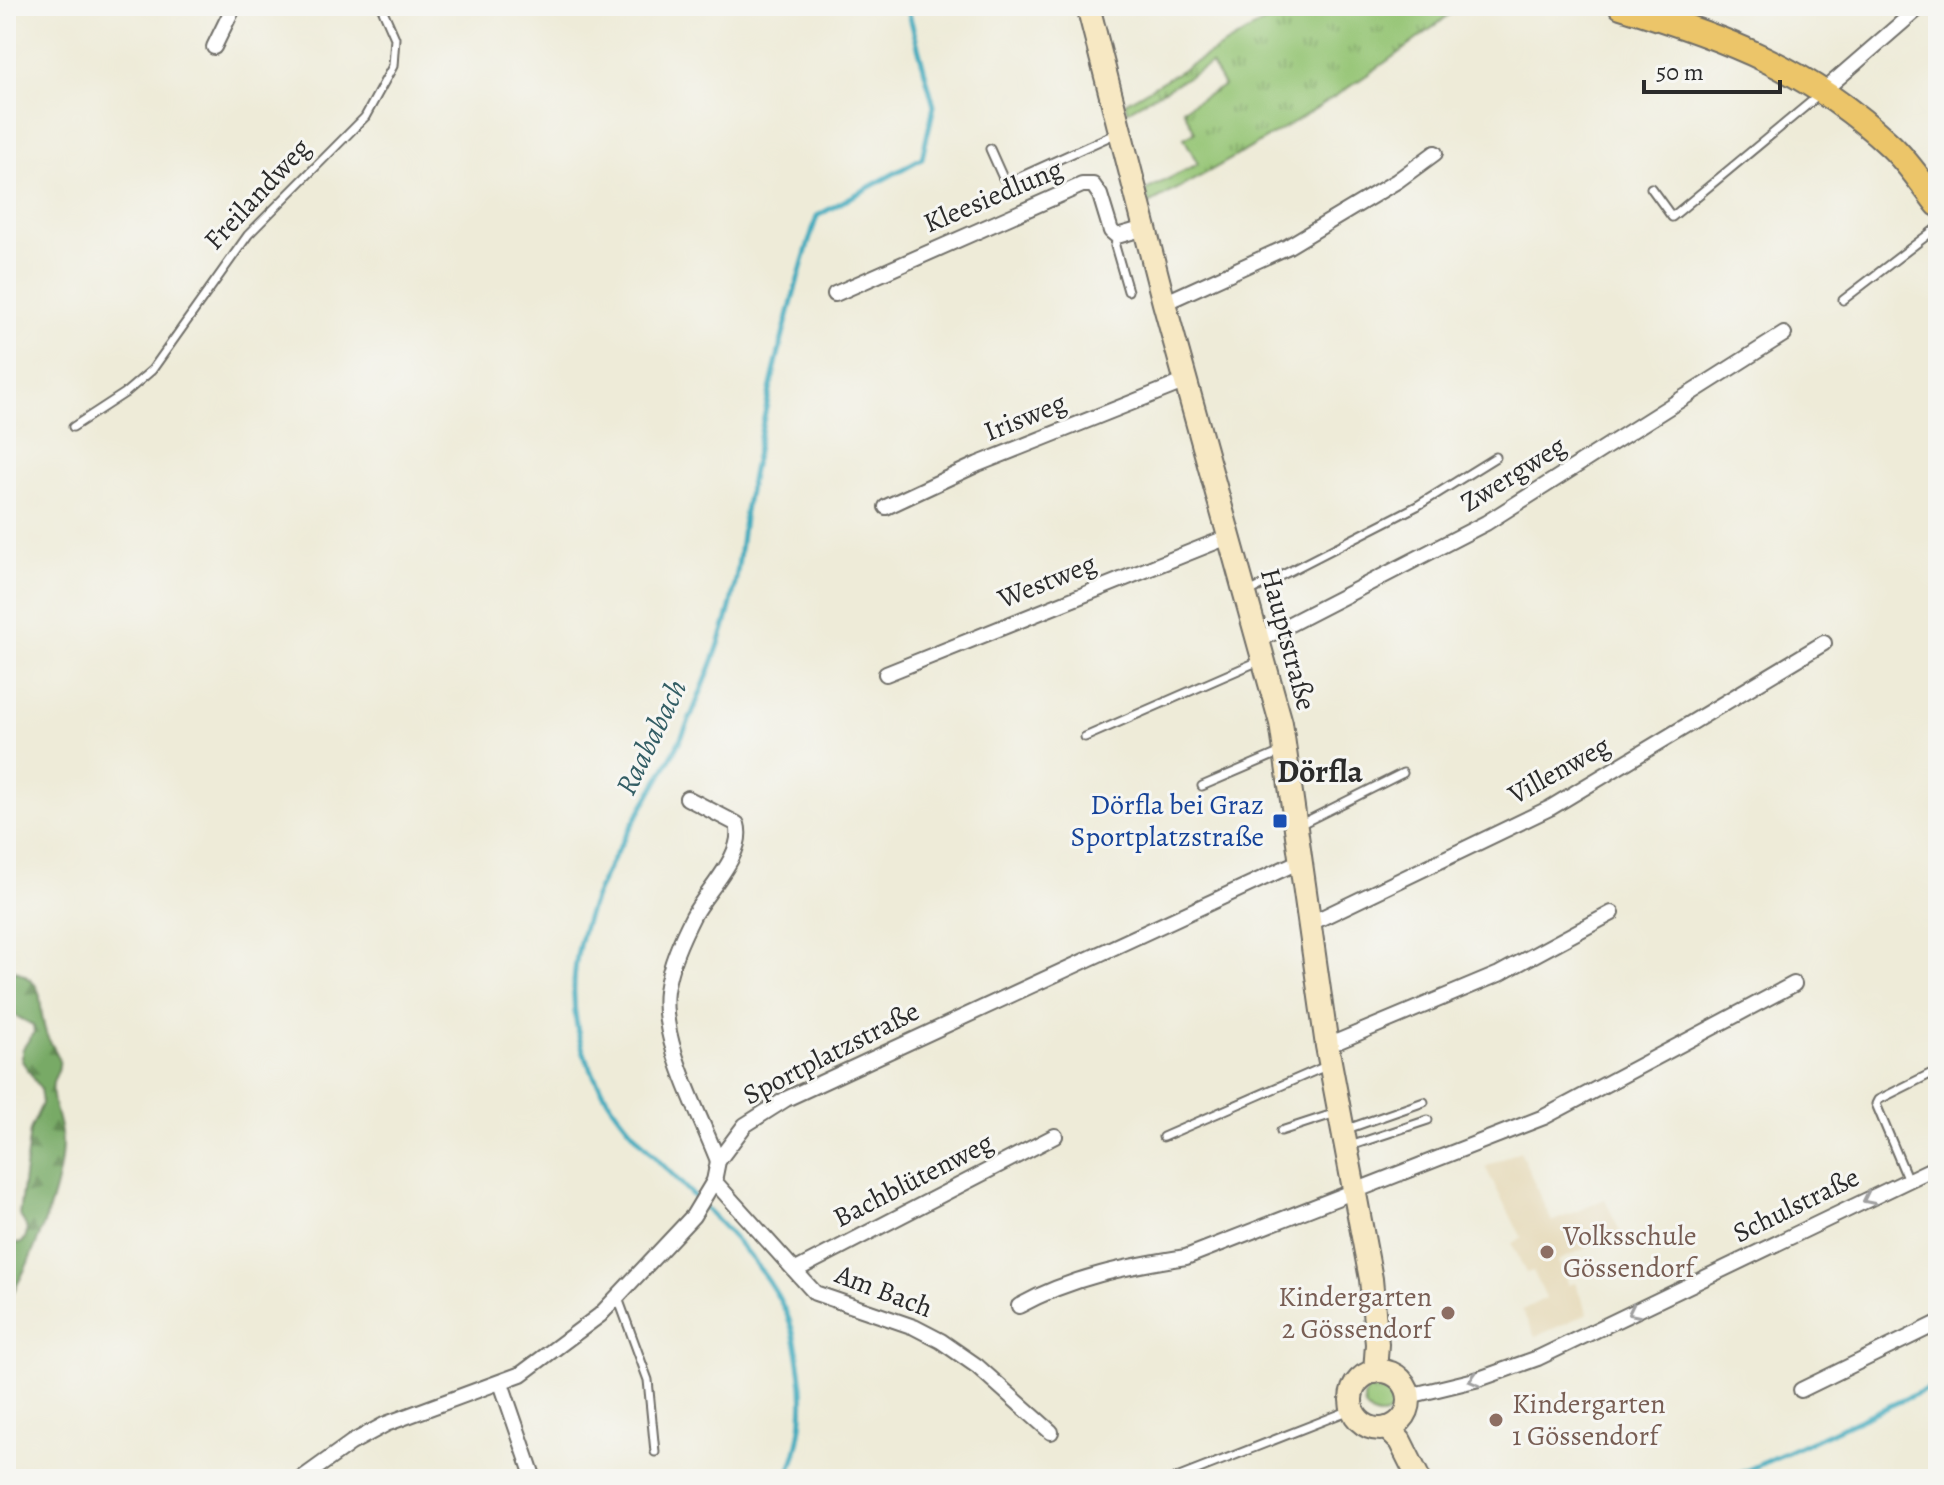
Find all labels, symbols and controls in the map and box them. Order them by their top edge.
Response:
scale bar [1644,44,1780,94]
text: 50 m [1656,56,1704,88]
street label: Freilandweg [195,130,319,258]
street label: Kleesiedlung [918,150,1068,242]
street label: Irisweg [978,383,1072,451]
street label: Zwergweg [1453,427,1573,521]
street label: Westweg [991,544,1102,618]
street label: Hauptstraße [1251,564,1325,714]
water label: Raababach [606,672,696,802]
street label: Villenweg [1501,727,1617,814]
district label: Dörfla [1277,749,1364,793]
place label: Dörfla bei Graz Sportplatzstraße [1071,786,1264,856]
marker: Dörfla bei Graz Sportplatzstraße [1271,812,1289,830]
street label: Sportplatzstraße [736,992,926,1114]
street label: Bachblütenweg [826,1123,1000,1237]
street label: Schulstraße [1726,1158,1866,1252]
one-way arrow [1861,1189,1876,1205]
place label: Volksschule Gössendorf [1562,1217,1698,1287]
marker: Volksschule Gössendorf [1538,1243,1556,1261]
street label: Am Bach [829,1255,938,1327]
place label: Kindergarten 2 Gössendorf [1278,1278,1436,1348]
one-way arrow [1627,1302,1642,1318]
marker: Kindergarten 2 Gössendorf [1439,1304,1457,1322]
one-way arrow [1468,1371,1481,1388]
place label: Kindergarten 1 Gössendorf [1512,1385,1666,1455]
marker: Kindergarten 1 Gössendorf [1487,1411,1505,1429]

